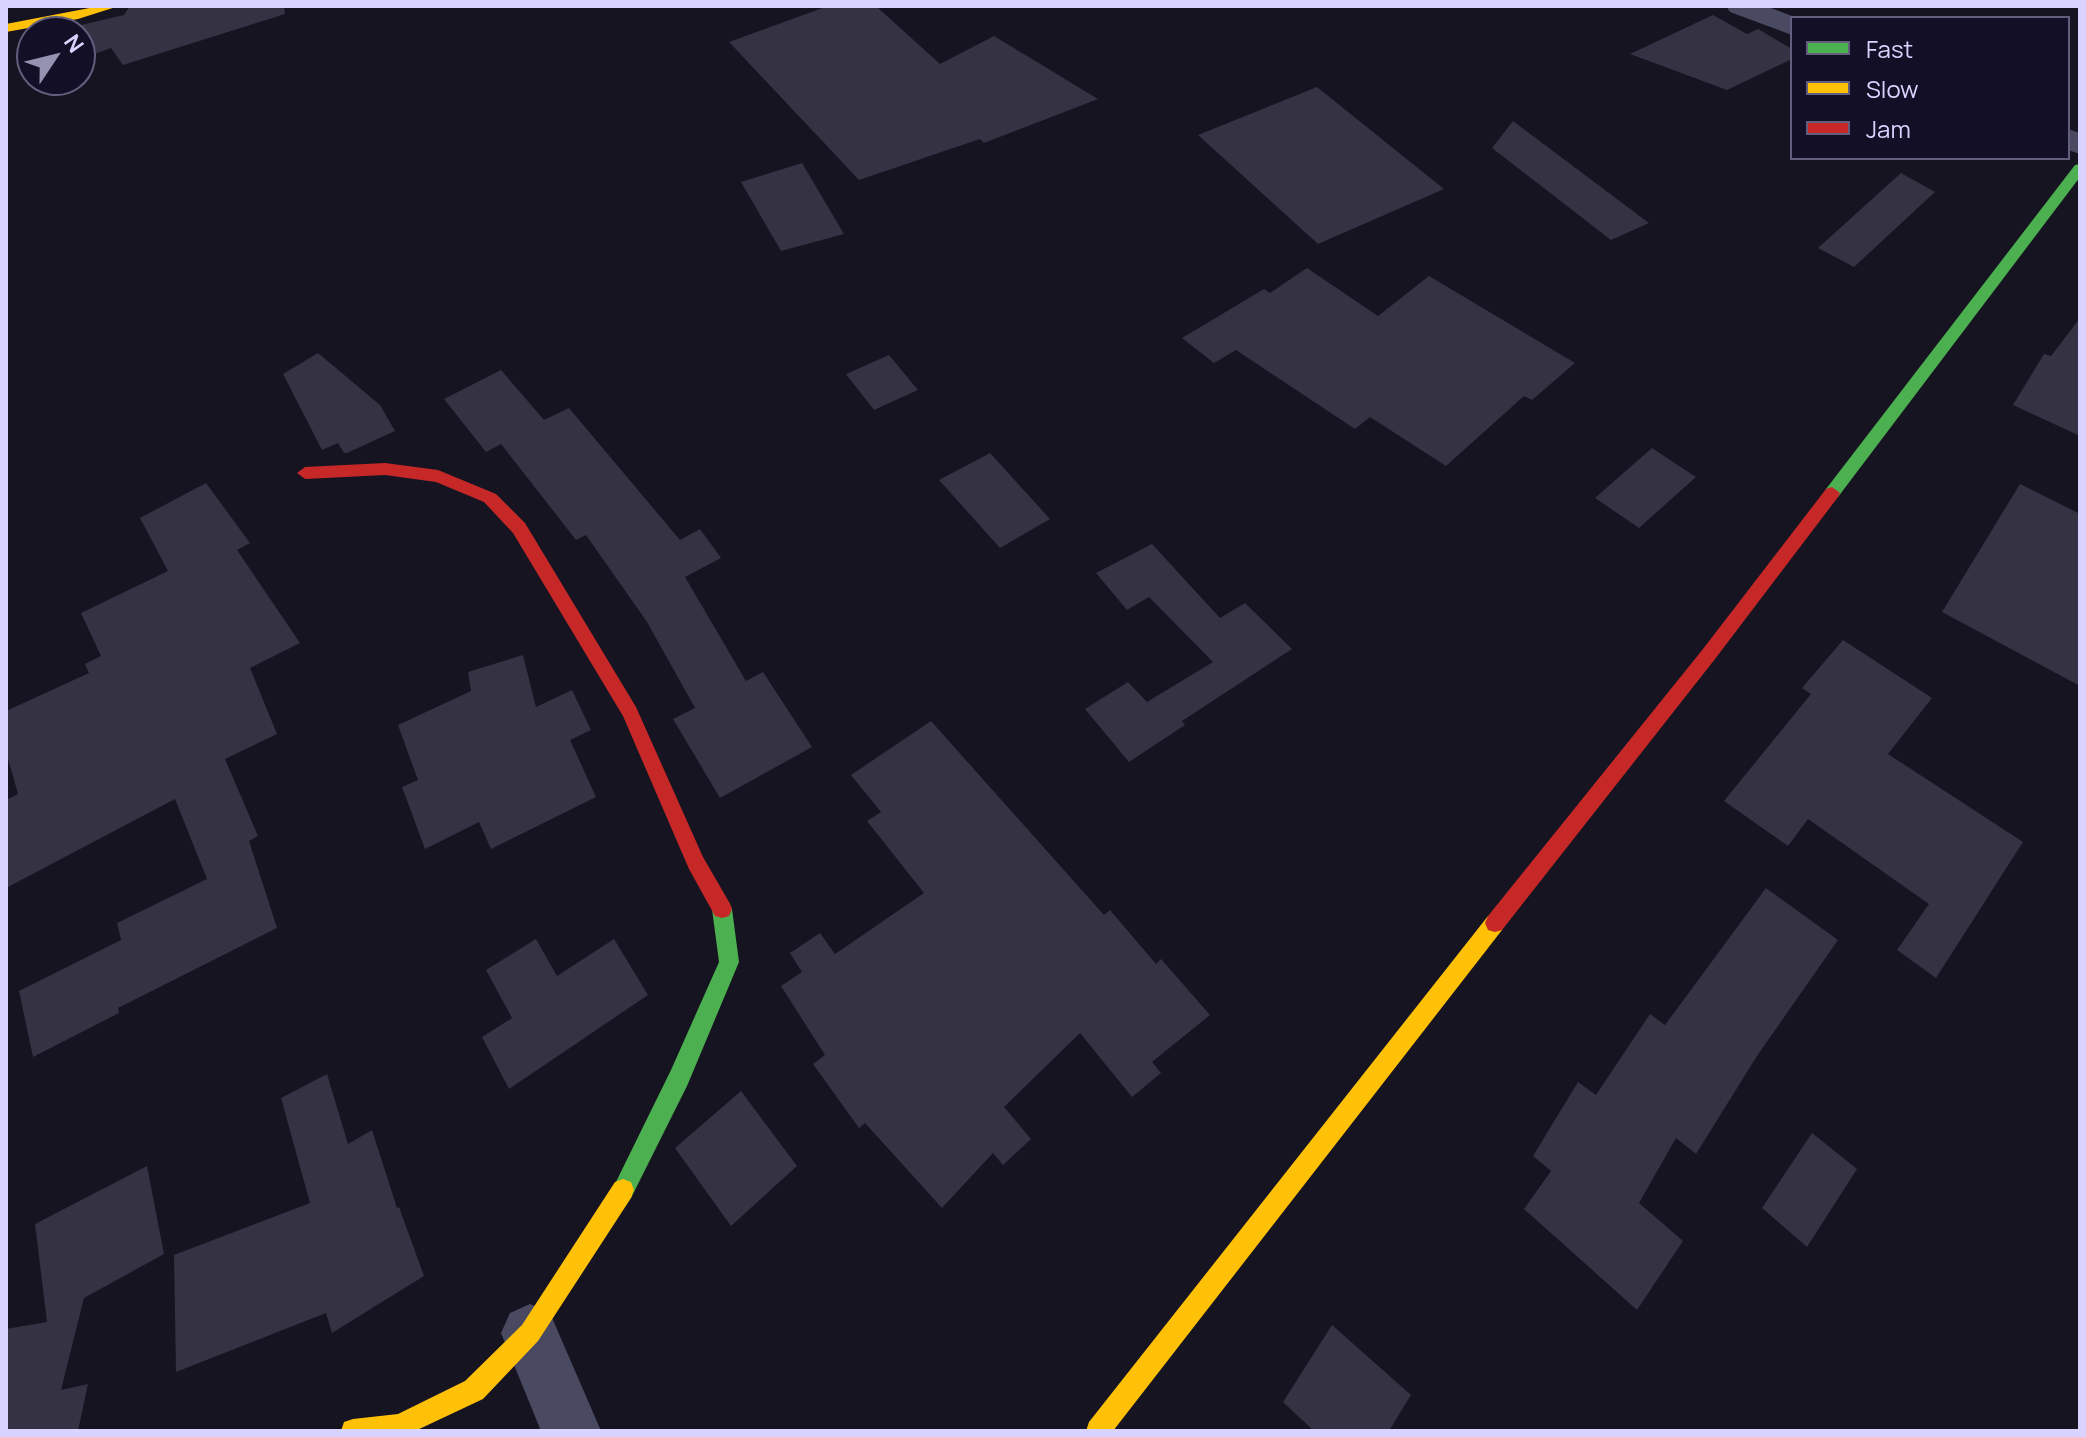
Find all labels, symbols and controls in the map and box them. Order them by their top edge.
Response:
north arrow [16,16,96,96]
legend [1790,16,2070,160]
text: N [57,28,91,58]
text: Fast [1866,32,1913,65]
text: Slow [1866,72,1919,105]
text: Jam [1866,112,1911,145]

